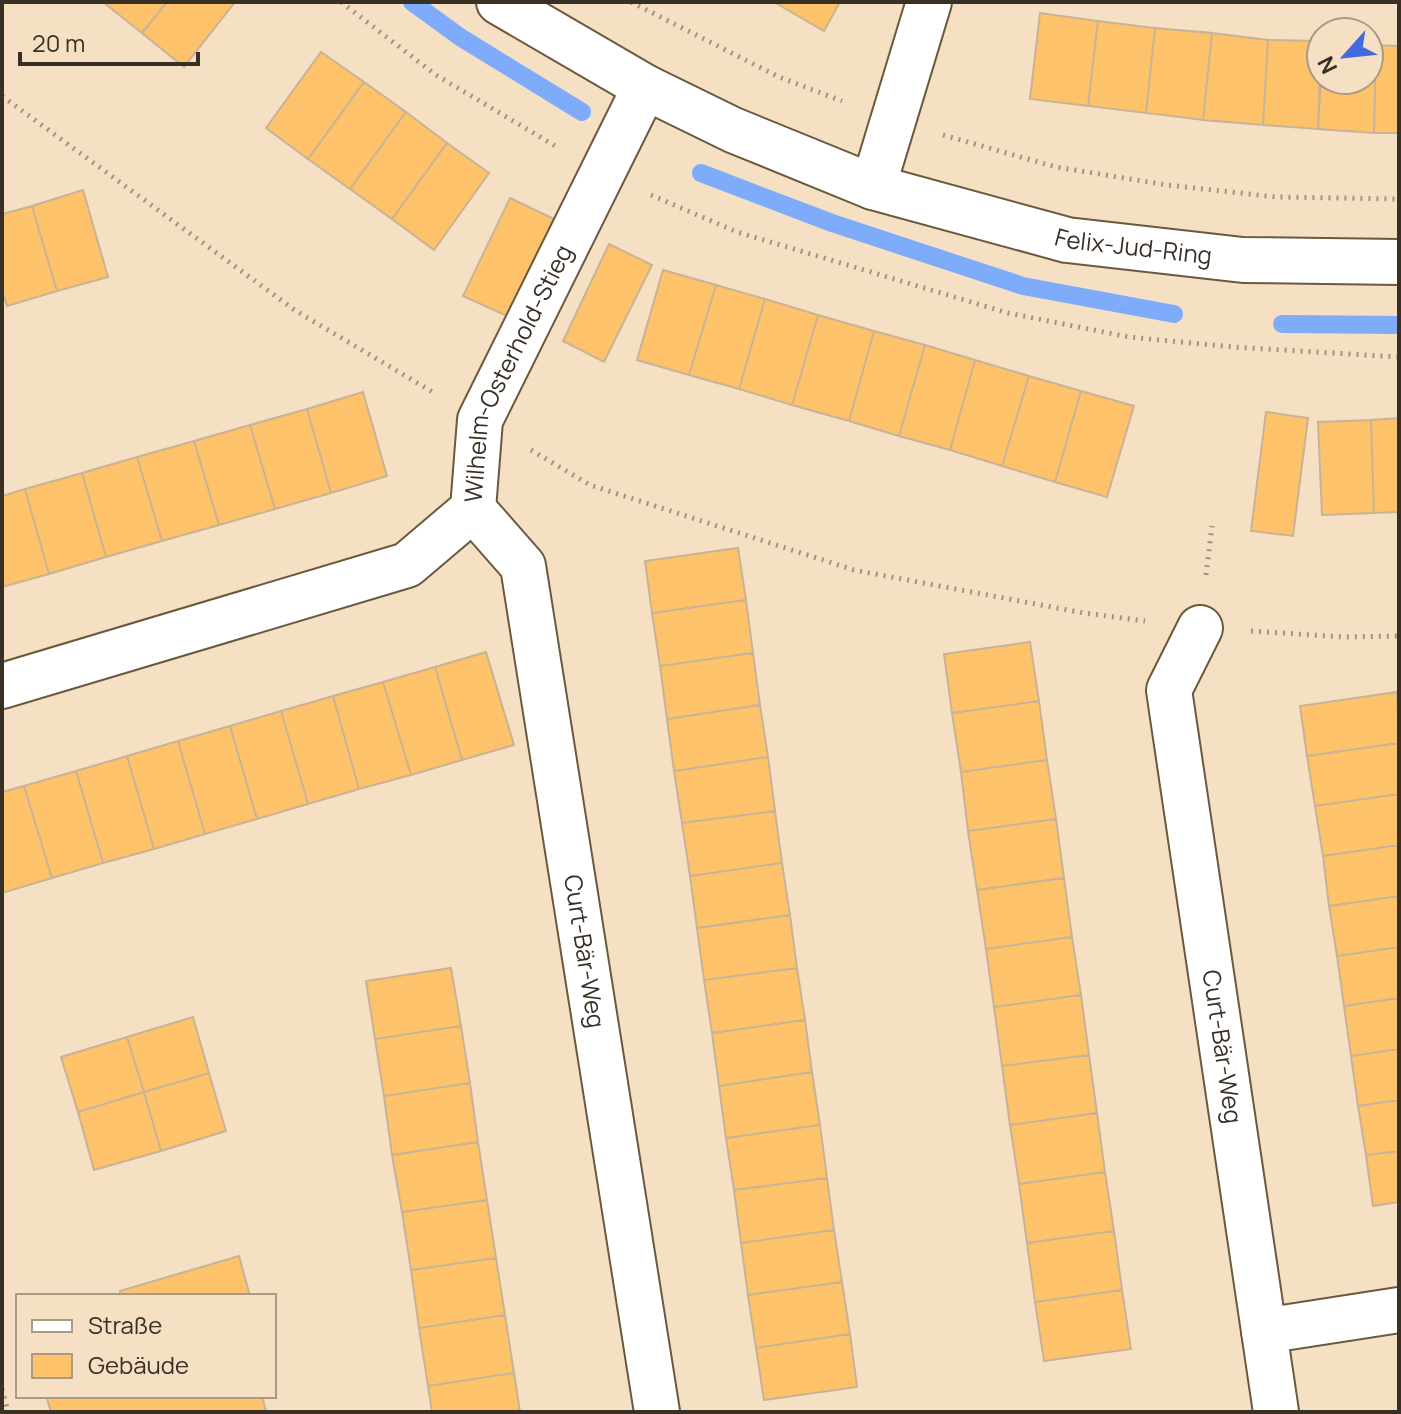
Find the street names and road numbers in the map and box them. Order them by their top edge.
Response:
street label: Felix-Jud-Ring [1051,219,1214,271]
street label: Wilhelm-Osterhold-Stieg [456,239,579,503]
street label: Curt-Bär-Weg [557,872,614,1030]
street label: Curt-Bär-Weg [1196,968,1251,1126]

